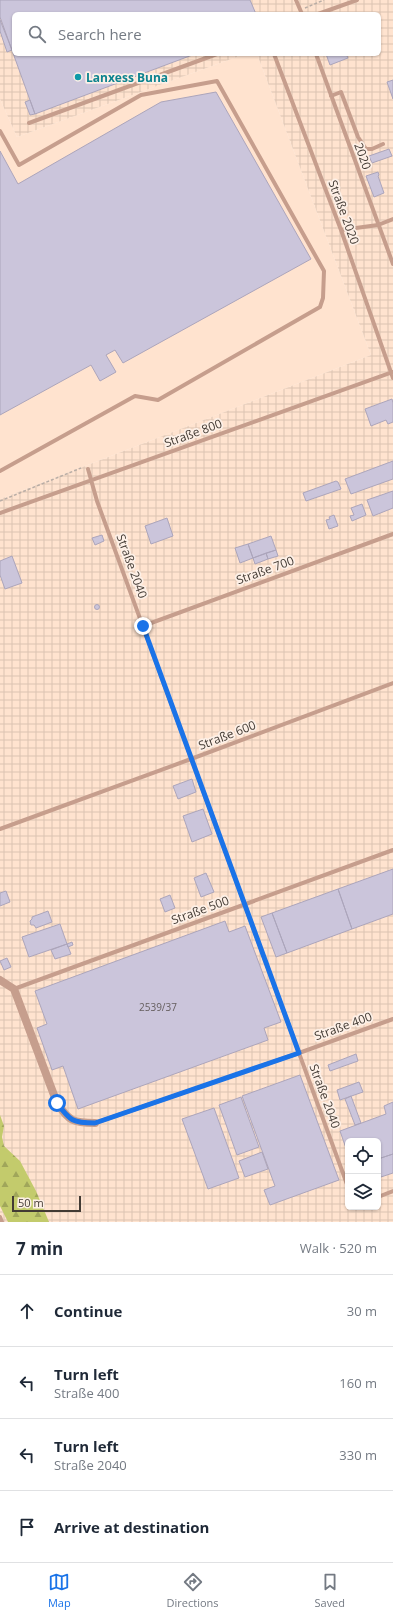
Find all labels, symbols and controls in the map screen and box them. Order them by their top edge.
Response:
search box [12,12,381,56]
icon: search [26,23,48,45]
text: Search here [58,24,142,44]
place label: Lanxess Buna [86,69,168,86]
marker: Lanxess Buna [73,72,83,82]
street label: 2020 [350,140,376,172]
street label: Straße 2020 [325,178,364,247]
street label: Straße 800 [162,415,224,451]
street label: Straße 2040 [113,532,152,601]
street label: Straße 700 [234,552,296,588]
route end [134,617,152,635]
street label: Straße 600 [196,716,258,754]
street label: Straße 500 [169,892,231,928]
house number: 2539/37 [139,1000,177,1014]
street label: Straße 400 [312,1008,374,1044]
street label: Straße 2040 [306,1062,345,1131]
route start [48,1094,66,1112]
map controls [345,1138,381,1210]
button: locate [345,1138,381,1174]
button: layers [345,1174,381,1210]
scale bar [12,1194,81,1213]
text: 50 m [18,1195,44,1210]
text: 7 min [16,1237,63,1260]
text: Walk · 520 m [300,1239,377,1257]
icon: ahead [16,1300,38,1322]
text: Continue [54,1301,122,1321]
text: 30 m [347,1302,377,1320]
text: Turn left [54,1364,119,1384]
icon: left [16,1372,38,1394]
text: 160 m [339,1374,377,1392]
text: Straße 400 [54,1384,119,1402]
text: Turn left [54,1436,119,1456]
icon: left [16,1444,38,1466]
text: 330 m [339,1446,377,1464]
text: Straße 2040 [54,1456,127,1474]
icon: arrive [16,1516,38,1538]
text: Arrive at destination [54,1517,209,1537]
tab: Map [48,1571,71,1610]
tab: Directions [167,1571,219,1610]
tab: Saved [314,1571,345,1610]

